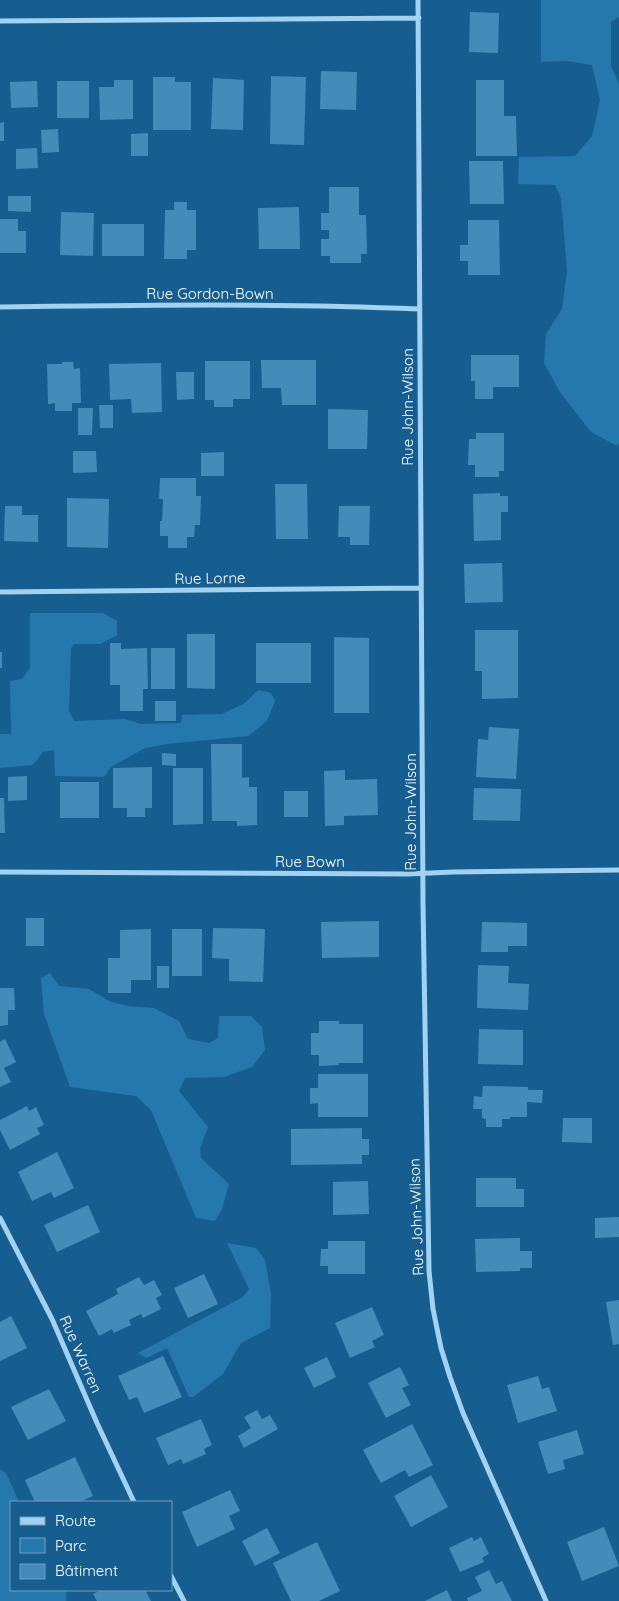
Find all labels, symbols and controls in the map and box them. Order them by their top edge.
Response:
street label: Rue Gordon-Bown [146,284,274,303]
street label: Rue John-Wilson [398,348,417,466]
street label: Rue Lorne [174,568,246,588]
street label: Rue John-Wilson [401,753,420,871]
street label: Rue Bown [275,852,345,871]
street label: Rue John-Wilson [404,1158,428,1276]
street label: Rue Warren [55,1312,107,1396]
legend [10,1501,172,1591]
text: Route [55,1511,96,1530]
text: Parc [55,1536,86,1555]
text: Bâtiment [55,1561,118,1580]

